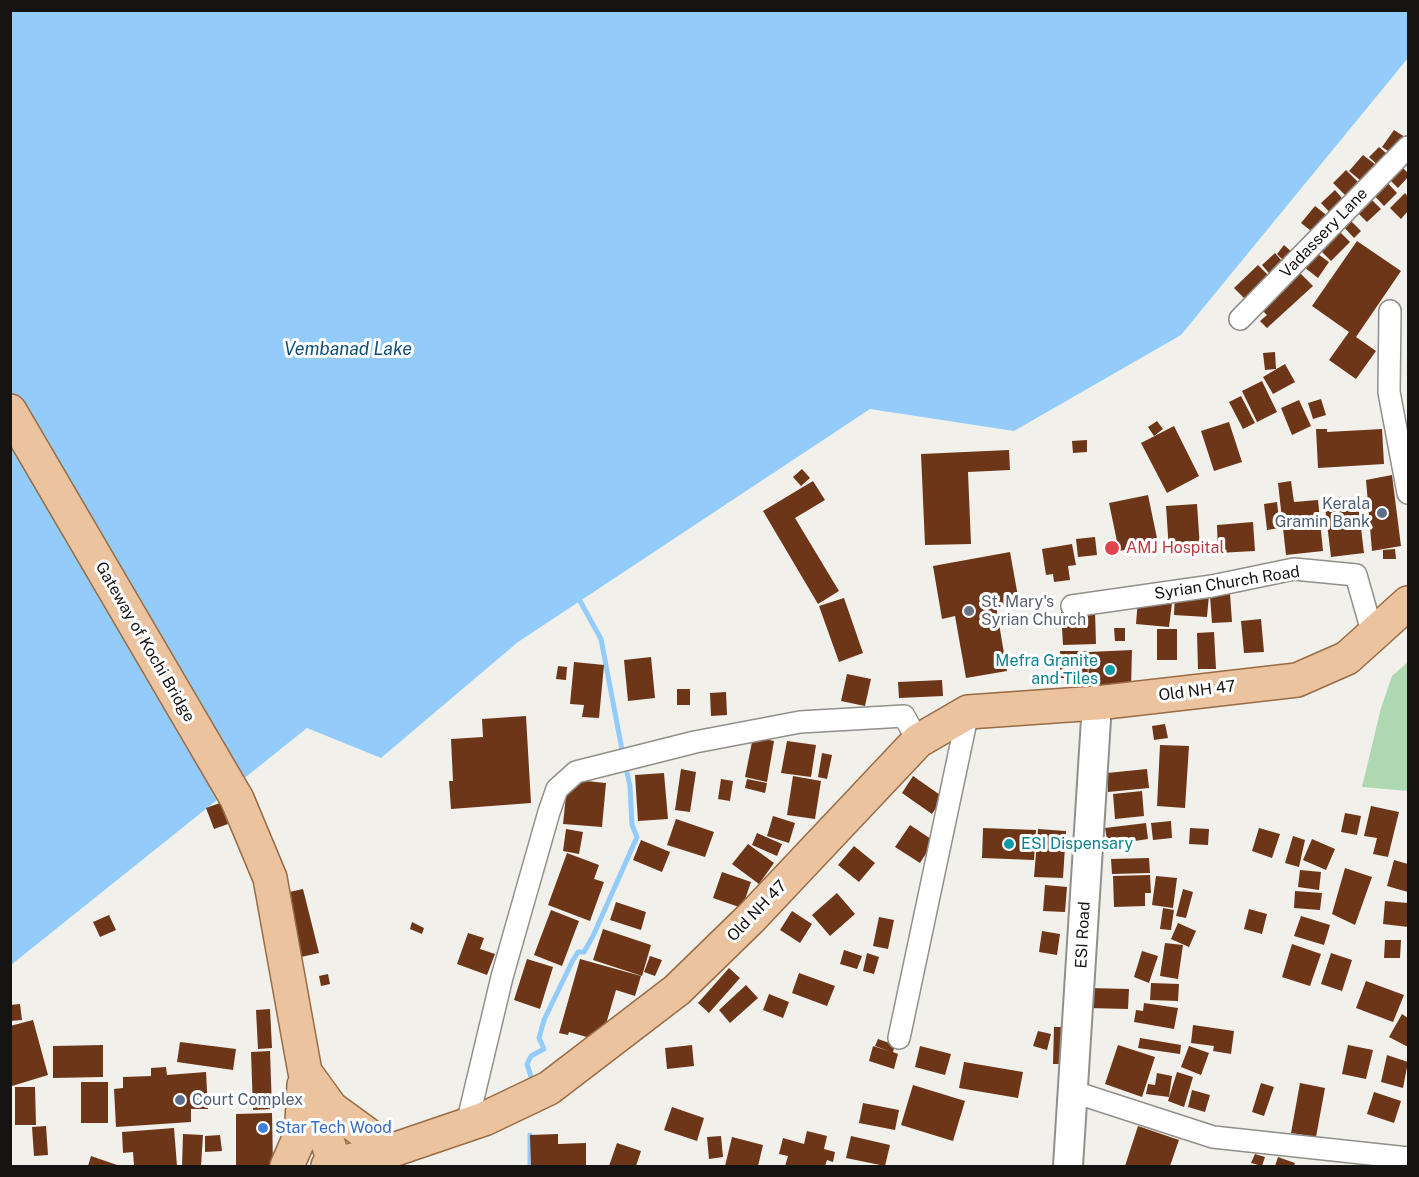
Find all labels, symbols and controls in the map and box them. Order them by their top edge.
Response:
street label: Vadassery Lane [1276,184,1372,282]
water label: Vembanad Lake [284,338,412,360]
place label: Kerala Gramin Bank [1275,494,1370,532]
marker: Kerala Gramin Bank [1375,506,1389,520]
place label: AMJ Hospital [1126,538,1224,558]
marker: AMJ Hospital [1103,539,1121,557]
street label: Gateway of Kochi Bridge [91,558,199,726]
street label: Syrian Church Road [1153,562,1301,604]
place label: St. Mary's Syrian Church [981,592,1086,630]
marker: St. Mary's Syrian Church [962,604,976,618]
place label: Mefra Granite and Tiles [995,651,1098,689]
marker: Mefra Granite and Tiles [1103,663,1117,677]
street label: Old NH 47 [1157,677,1237,705]
place label: ESI Dispensary [1021,834,1133,854]
marker: ESI Dispensary [1002,837,1016,851]
street label: Old NH 47 [723,876,791,946]
street label: ESI Road [1072,901,1094,969]
place label: Court Complex [192,1090,303,1110]
marker: Court Complex [173,1093,187,1107]
place label: Star Tech Wood [275,1118,392,1138]
marker: Star Tech Wood [256,1121,270,1135]

